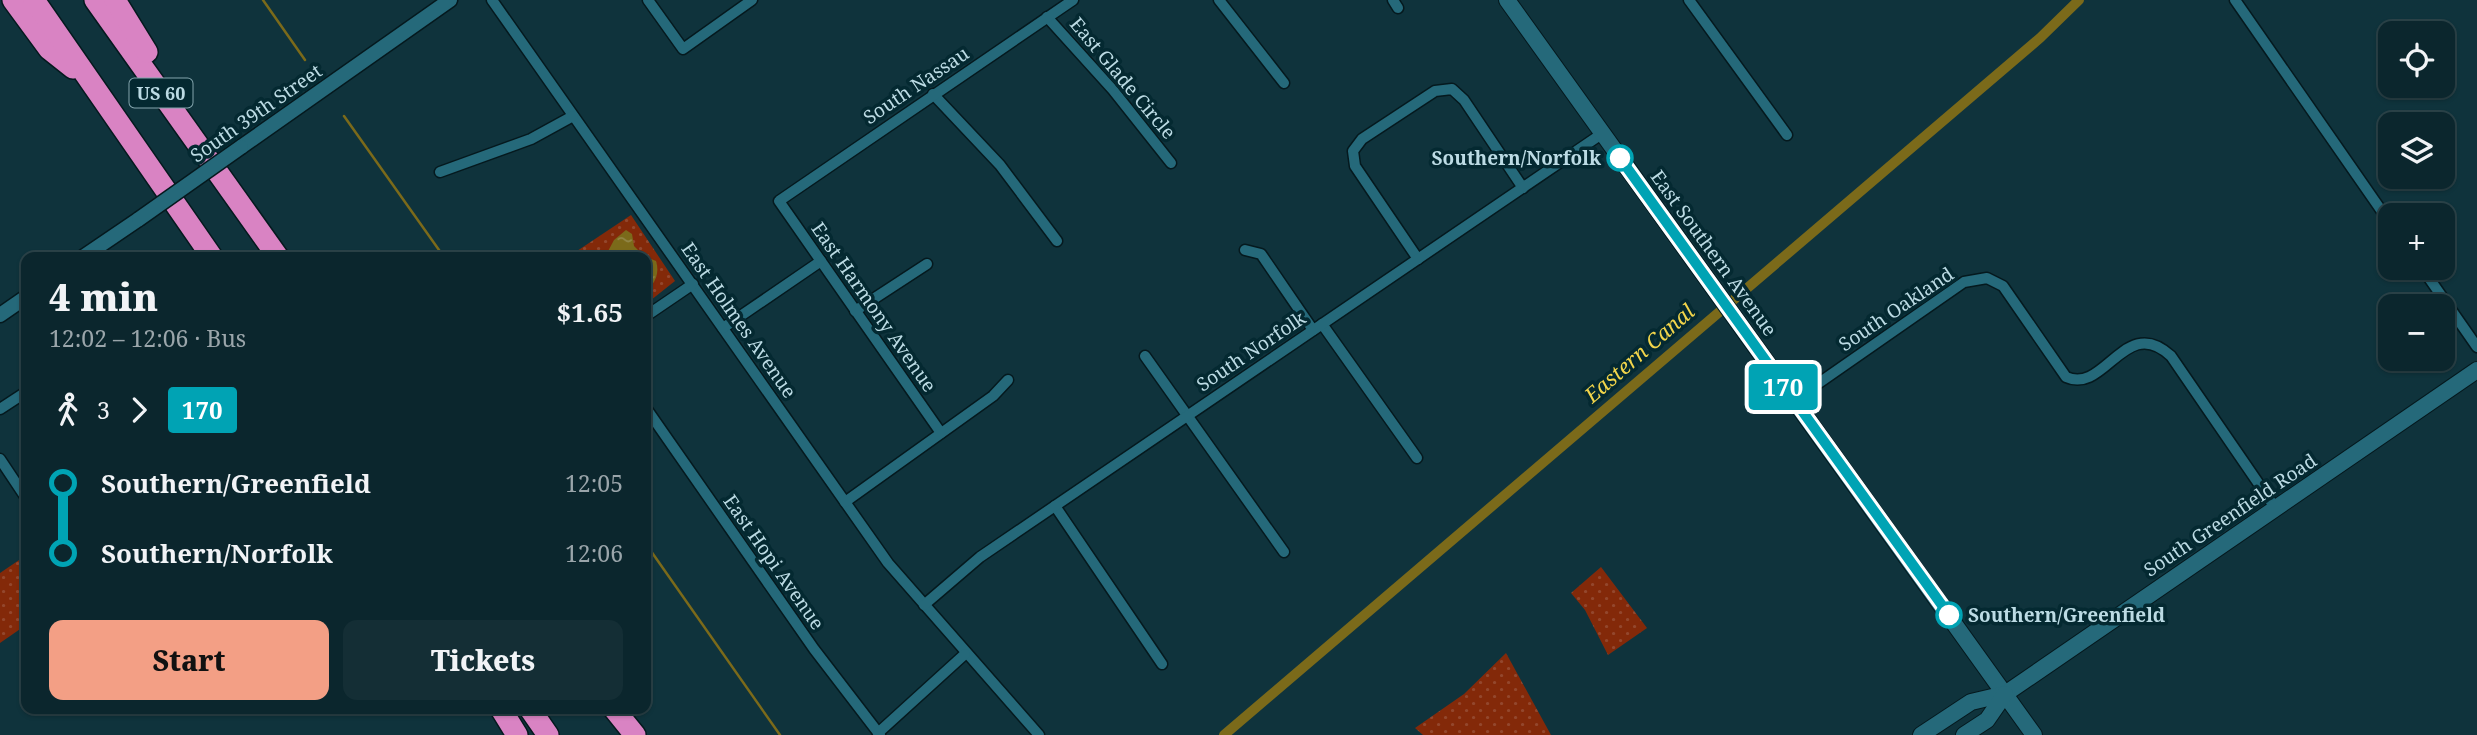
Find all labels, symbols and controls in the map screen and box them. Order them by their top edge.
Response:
street label: East Glade Circle [1064,12,1182,144]
map controls [2378,21,2455,371]
button: locate [2378,21,2455,98]
street label: South Nassau [858,40,974,130]
street label: South 39th Street [185,58,327,168]
road number: US 60 [130,78,192,108]
button: layers [2378,112,2455,189]
place label: Southern/Norfolk [1432,145,1602,171]
marker: Southern/Norfolk [1607,145,1633,171]
street label: East Southern Avenue [1645,165,1783,341]
button: + [2378,203,2455,280]
street label: East Harmony Avenue [805,217,943,397]
street label: East Holmes Avenue [676,237,802,403]
street label: South Oakland [1833,261,1959,357]
text: 4 min [49,270,158,322]
text: $1.65 [557,294,623,330]
button: − [2378,294,2455,371]
water label: Eastern Canal [1577,297,1700,409]
street label: South Norfolk [1191,304,1311,397]
text: 12:02 – 12:06 · Bus [49,322,246,354]
line badge: 170 [1743,364,1823,410]
text: 170 [1763,370,1803,403]
icon: walk [49,391,87,429]
icon: forward [120,391,158,429]
text: 170 [182,393,223,426]
text: 3 [97,394,110,426]
street label: South Greenfield Road [2138,447,2322,583]
text: Southern/Greenfield [101,465,371,501]
text: 12:05 [565,467,623,499]
street label: East Hopi Avenue [718,489,830,635]
text: Southern/Norfolk [101,535,333,571]
text: 12:06 [565,537,623,569]
marker: Southern/Greenfield [1936,602,1962,628]
place label: Southern/Greenfield [1968,602,2166,628]
button: Start [49,620,329,700]
button: Tickets [343,620,623,700]

